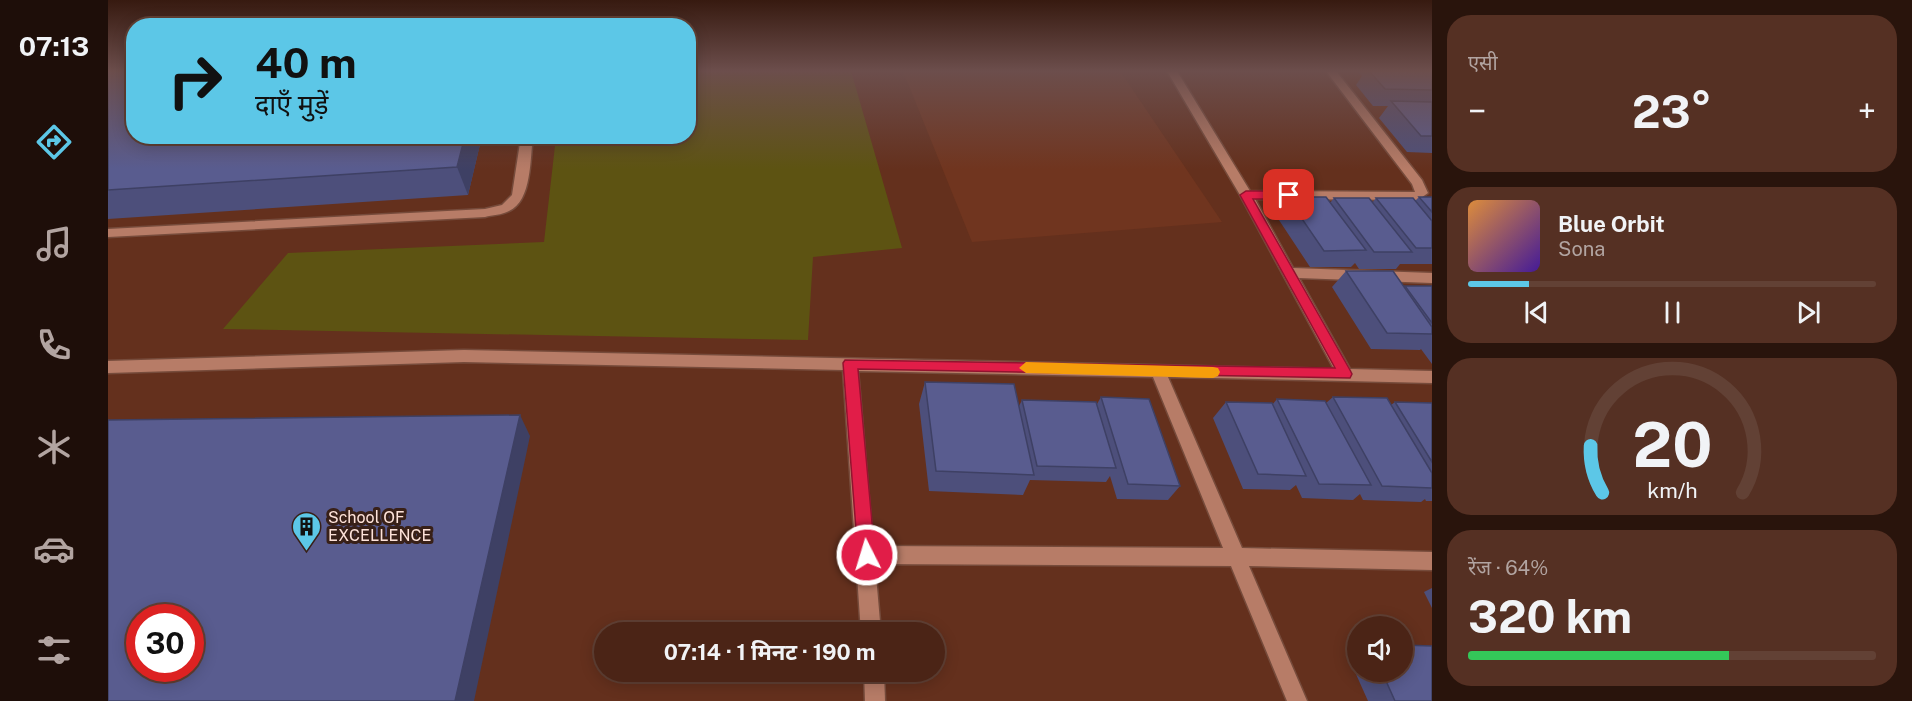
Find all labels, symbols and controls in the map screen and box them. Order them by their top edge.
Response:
text: 07:13 [19,30,89,62]
text: 40 m [255,38,357,87]
icon: right [156,42,234,120]
text: एसी [1468,51,1498,75]
text: 23° [1632,85,1712,138]
text: दाएँ मुड़ें [255,88,328,120]
text: − [1468,92,1486,130]
text: + [1858,92,1876,130]
icon: directions [33,121,75,163]
pin [1263,169,1314,220]
icon: arrive [1272,178,1305,211]
text: Blue Orbit [1558,211,1665,237]
icon: music [33,223,75,265]
text: Sona [1558,237,1605,261]
icon: previous [1520,296,1553,329]
icon: pause [1656,296,1689,329]
icon: next [1792,296,1825,329]
icon: phone [33,324,75,366]
text: 20 [1632,408,1712,481]
icon: climate [33,426,75,468]
text: km/h [1647,479,1697,504]
place label: School OF EXCELLENCE [328,508,432,545]
building icon: School OF EXCELLENCE [291,510,323,552]
position arrow [835,523,899,587]
icon: car [33,528,75,570]
text: रेंज · 64% [1468,556,1548,580]
text: 320 km [1468,590,1632,643]
speed limit sign: 30 [126,604,204,682]
map controls [1347,616,1413,682]
button: sound [1347,616,1413,682]
icon: filters [33,629,75,671]
text: 07:14 · 1 मिनट · 190 m [664,639,875,665]

